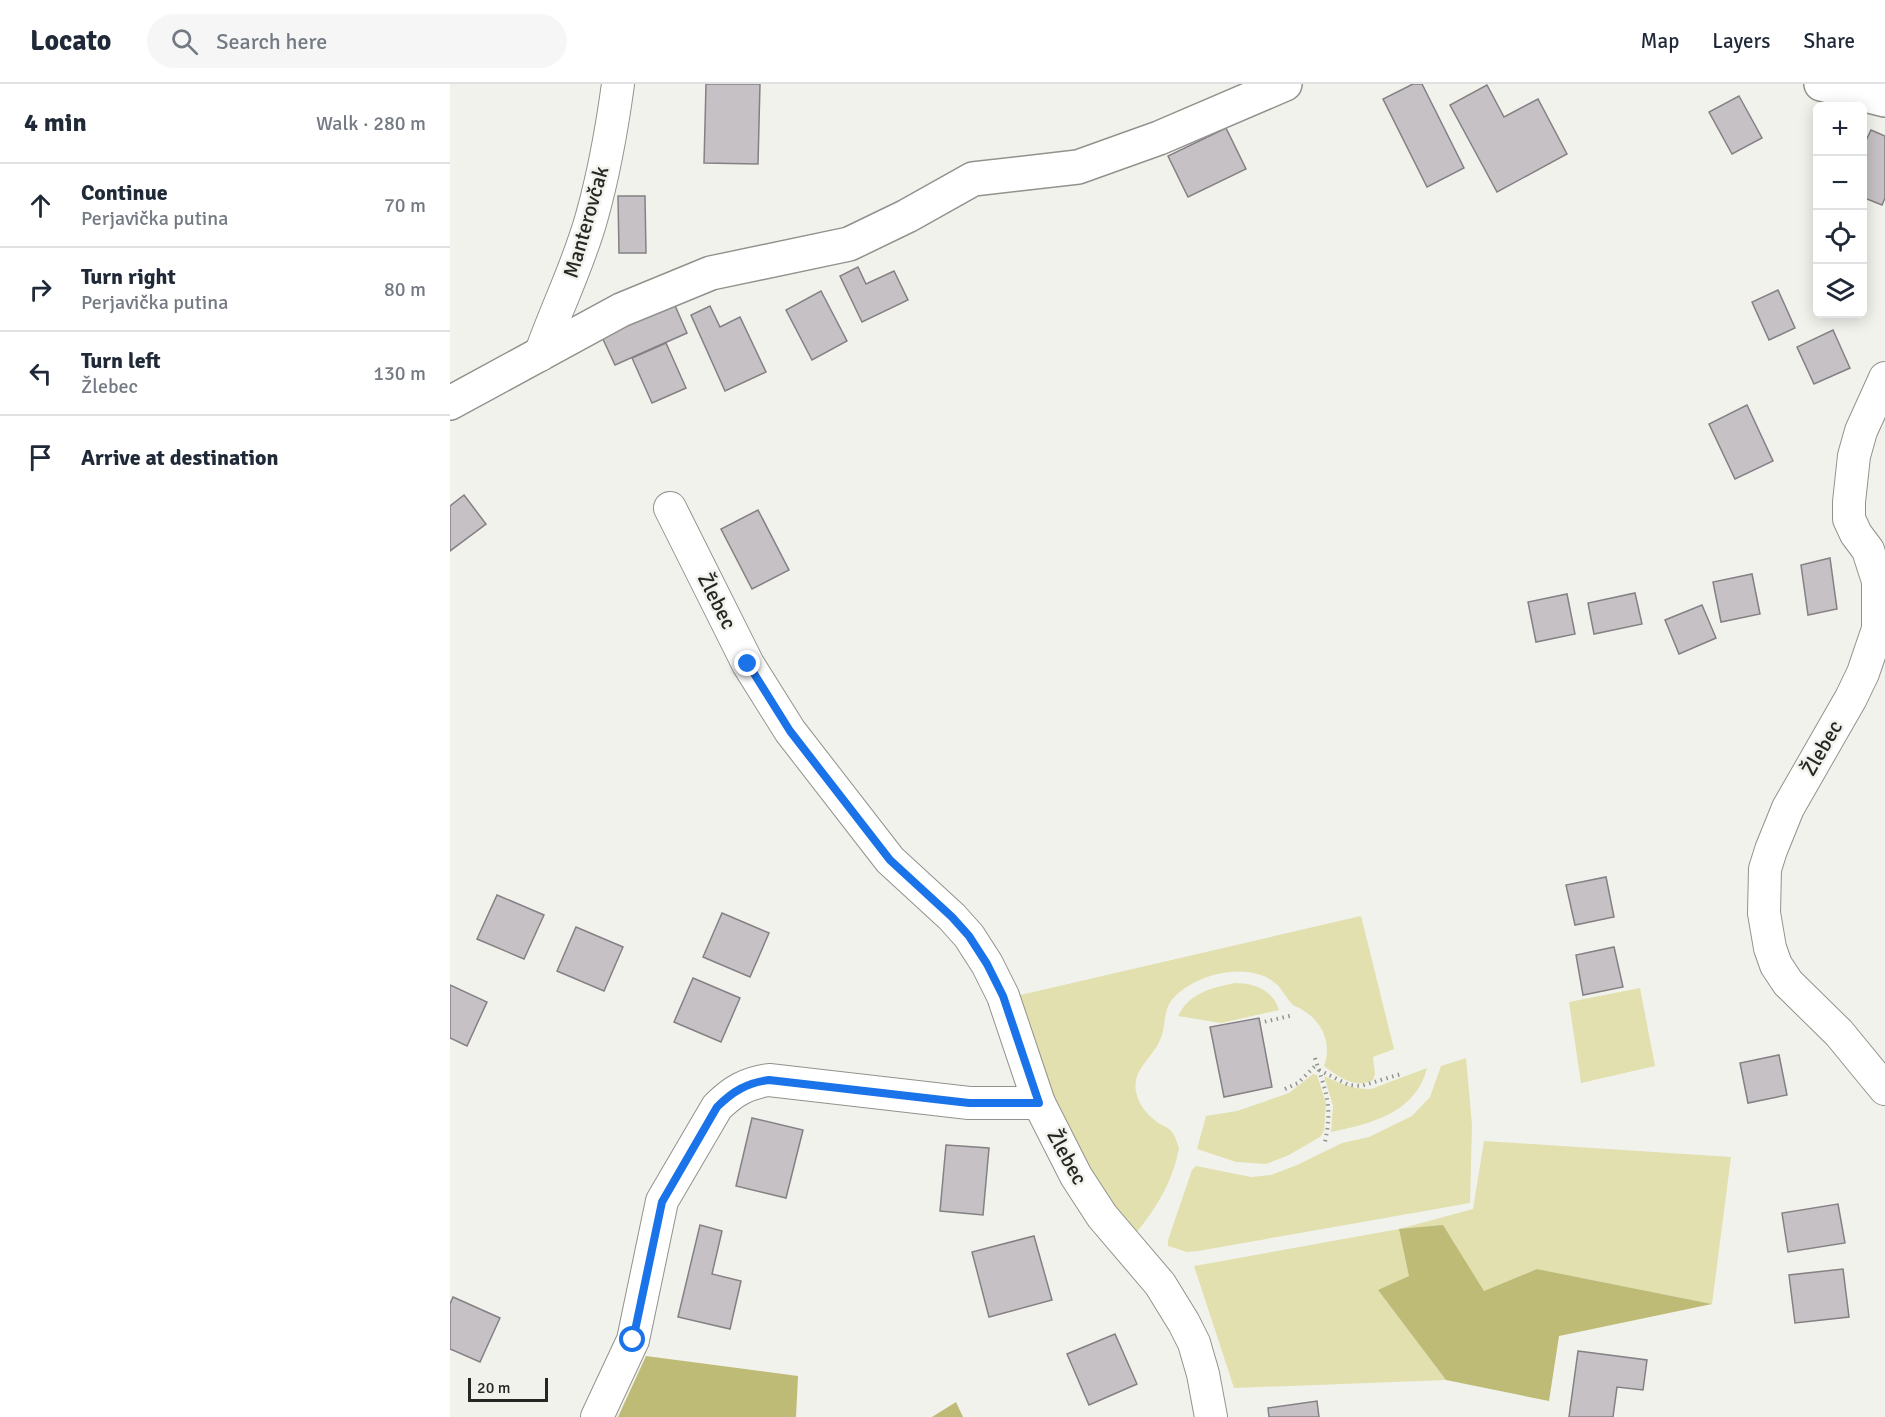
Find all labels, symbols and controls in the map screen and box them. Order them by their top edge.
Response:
search box [147,14,567,68]
text: Locato [30,24,111,58]
icon: search [168,25,201,58]
text: Search here [216,28,327,55]
text: Map [1641,28,1679,54]
text: Layers [1712,28,1770,54]
text: Share [1803,28,1855,54]
map controls [1813,102,1867,318]
button: + [1813,102,1867,156]
text: 4 min [24,107,87,139]
text: Walk · 280 m [316,111,426,136]
button: − [1813,156,1867,210]
street label: Manterovčak [558,163,614,281]
text: Continue [81,179,168,206]
icon: ahead [24,189,57,222]
text: 70 m [384,193,426,218]
text: Perjavička putina [81,206,228,231]
button: locate [1813,210,1867,264]
text: Turn right [81,263,176,290]
button: layers [1813,264,1867,318]
icon: right [24,273,57,306]
text: 80 m [384,277,426,302]
text: Perjavička putina [81,290,228,315]
text: Turn left [81,347,161,374]
icon: left [24,357,57,390]
text: 130 m [373,361,426,386]
text: Žlebec [81,374,138,399]
icon: arrive [24,441,57,474]
text: Arrive at destination [81,444,278,471]
street label: Žlebec [692,568,742,634]
route end [734,650,760,676]
street label: Žlebec [1796,716,1848,780]
street label: Žlebec [1041,1125,1093,1190]
route start [619,1326,645,1352]
scale bar [468,1375,548,1402]
text: 20 m [477,1378,511,1398]

